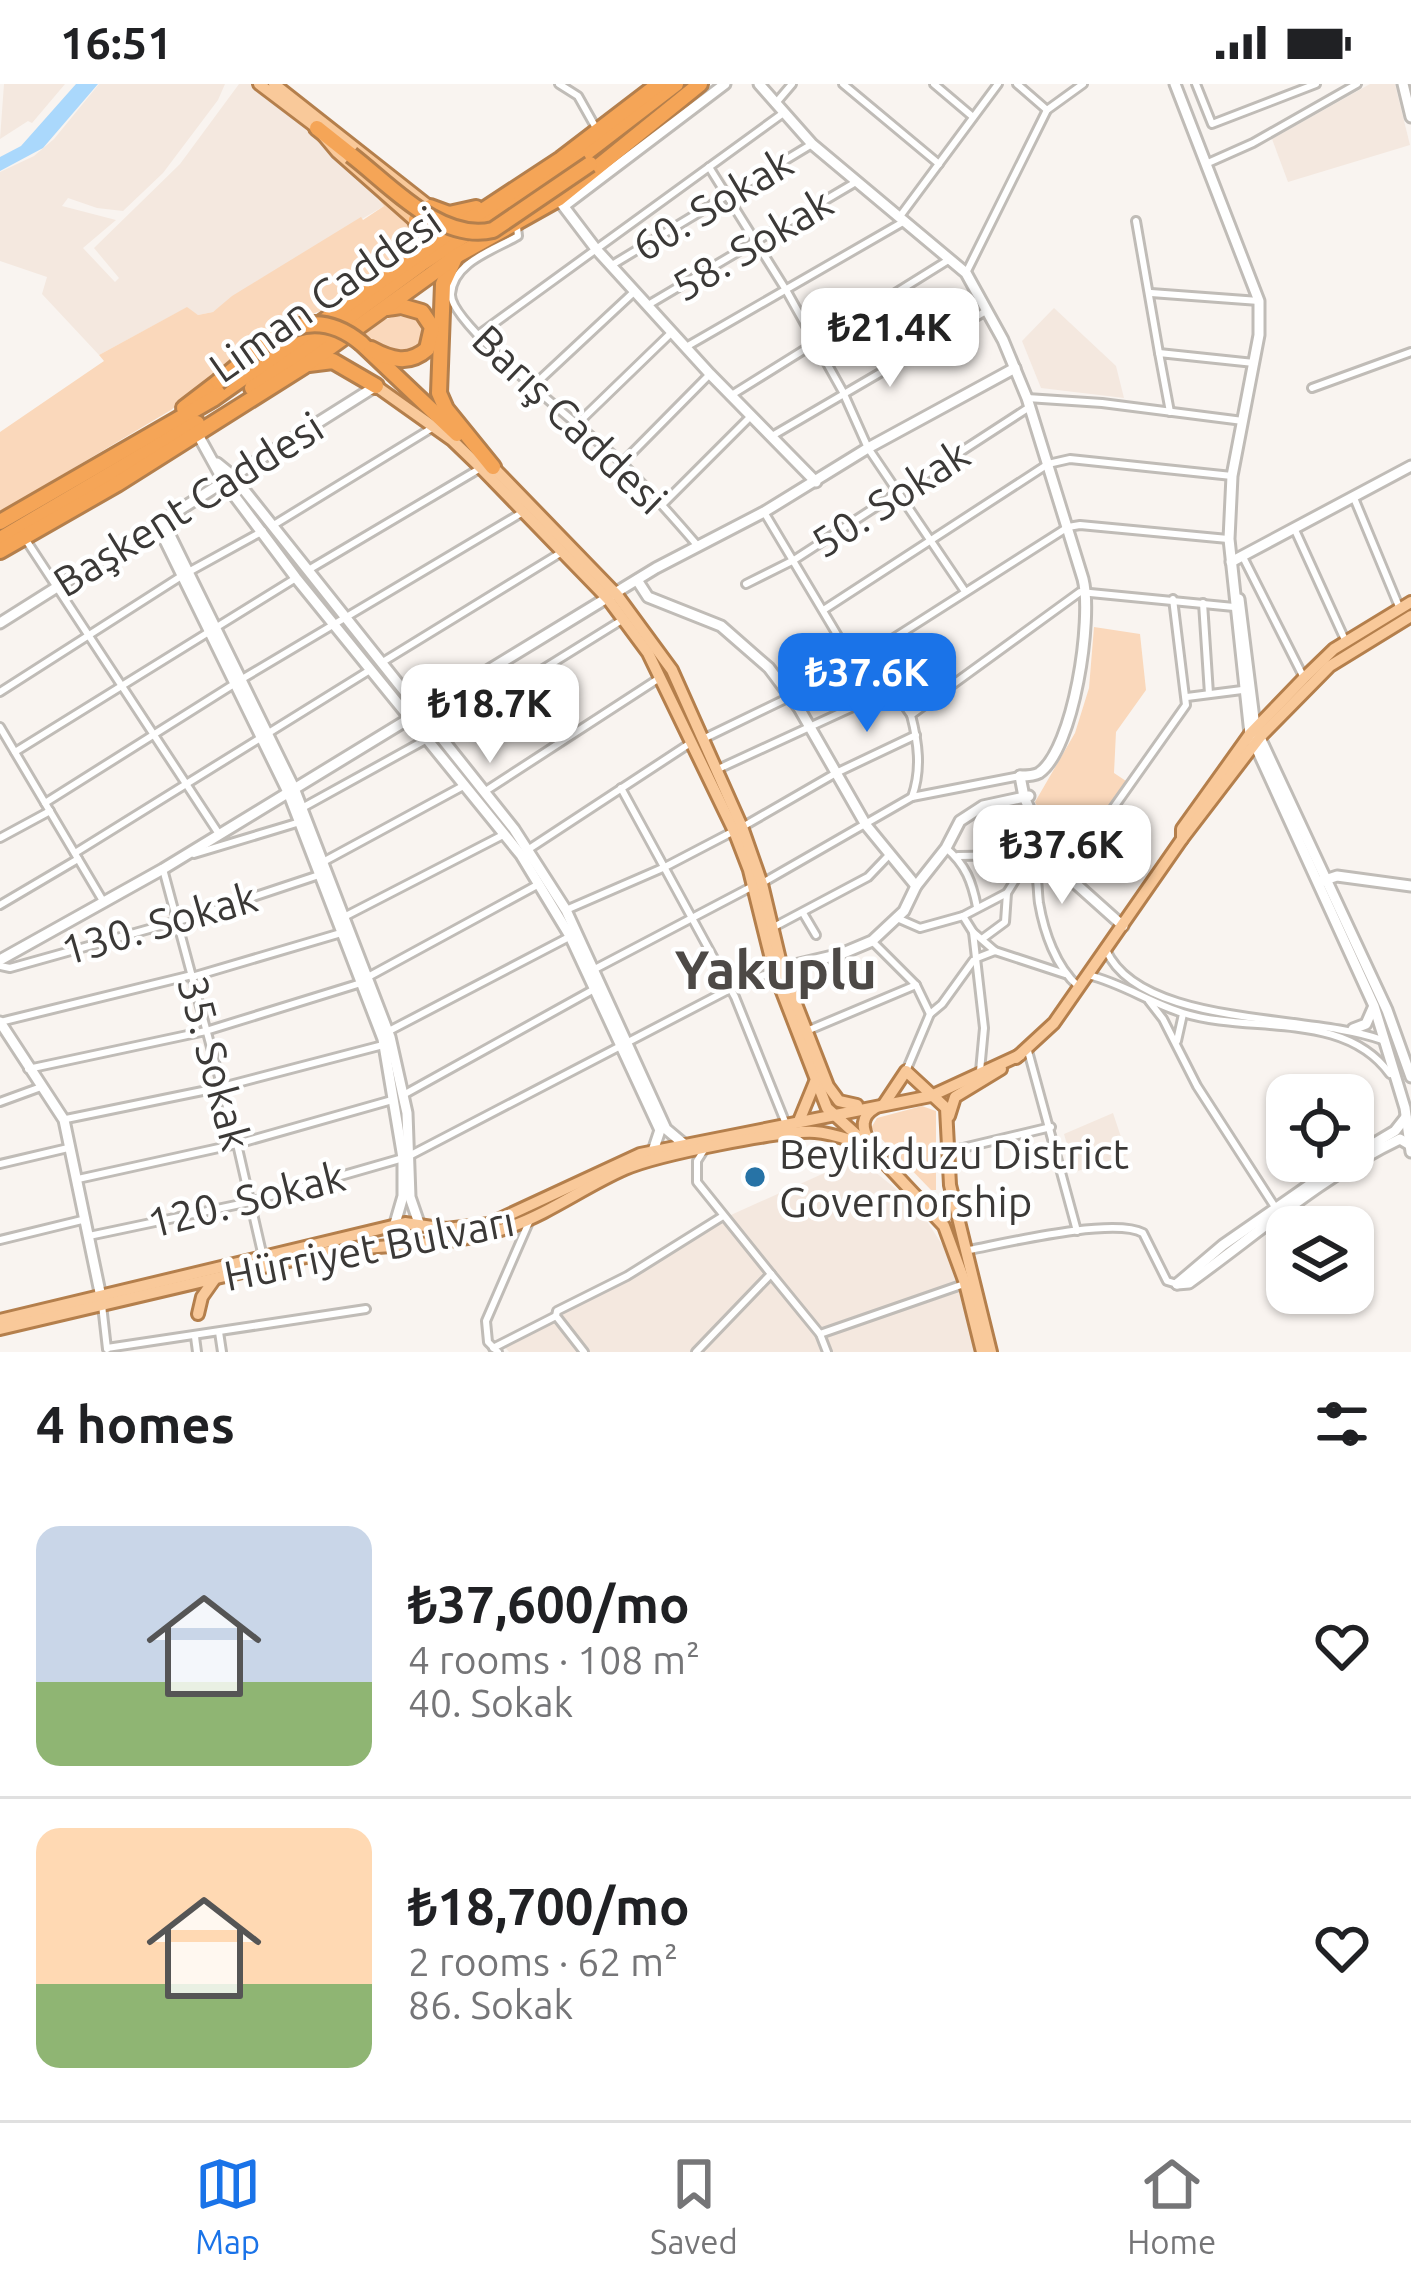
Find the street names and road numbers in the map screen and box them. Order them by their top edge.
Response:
street label: 60. Sokak [624,138,800,270]
street label: 58. Sokak [664,178,840,310]
street label: Liman Caddesi [200,197,450,391]
street label: Barış Caddesi [464,315,676,523]
street label: Başkent Caddesi [45,402,331,606]
street label: 50. Sokak [803,430,977,566]
street label: 130. Sokak [56,873,262,973]
street label: 35. Sokak [169,971,261,1155]
street label: 120. Sokak [143,1152,349,1246]
street label: Hürriyet Bulvarı [220,1197,518,1299]

